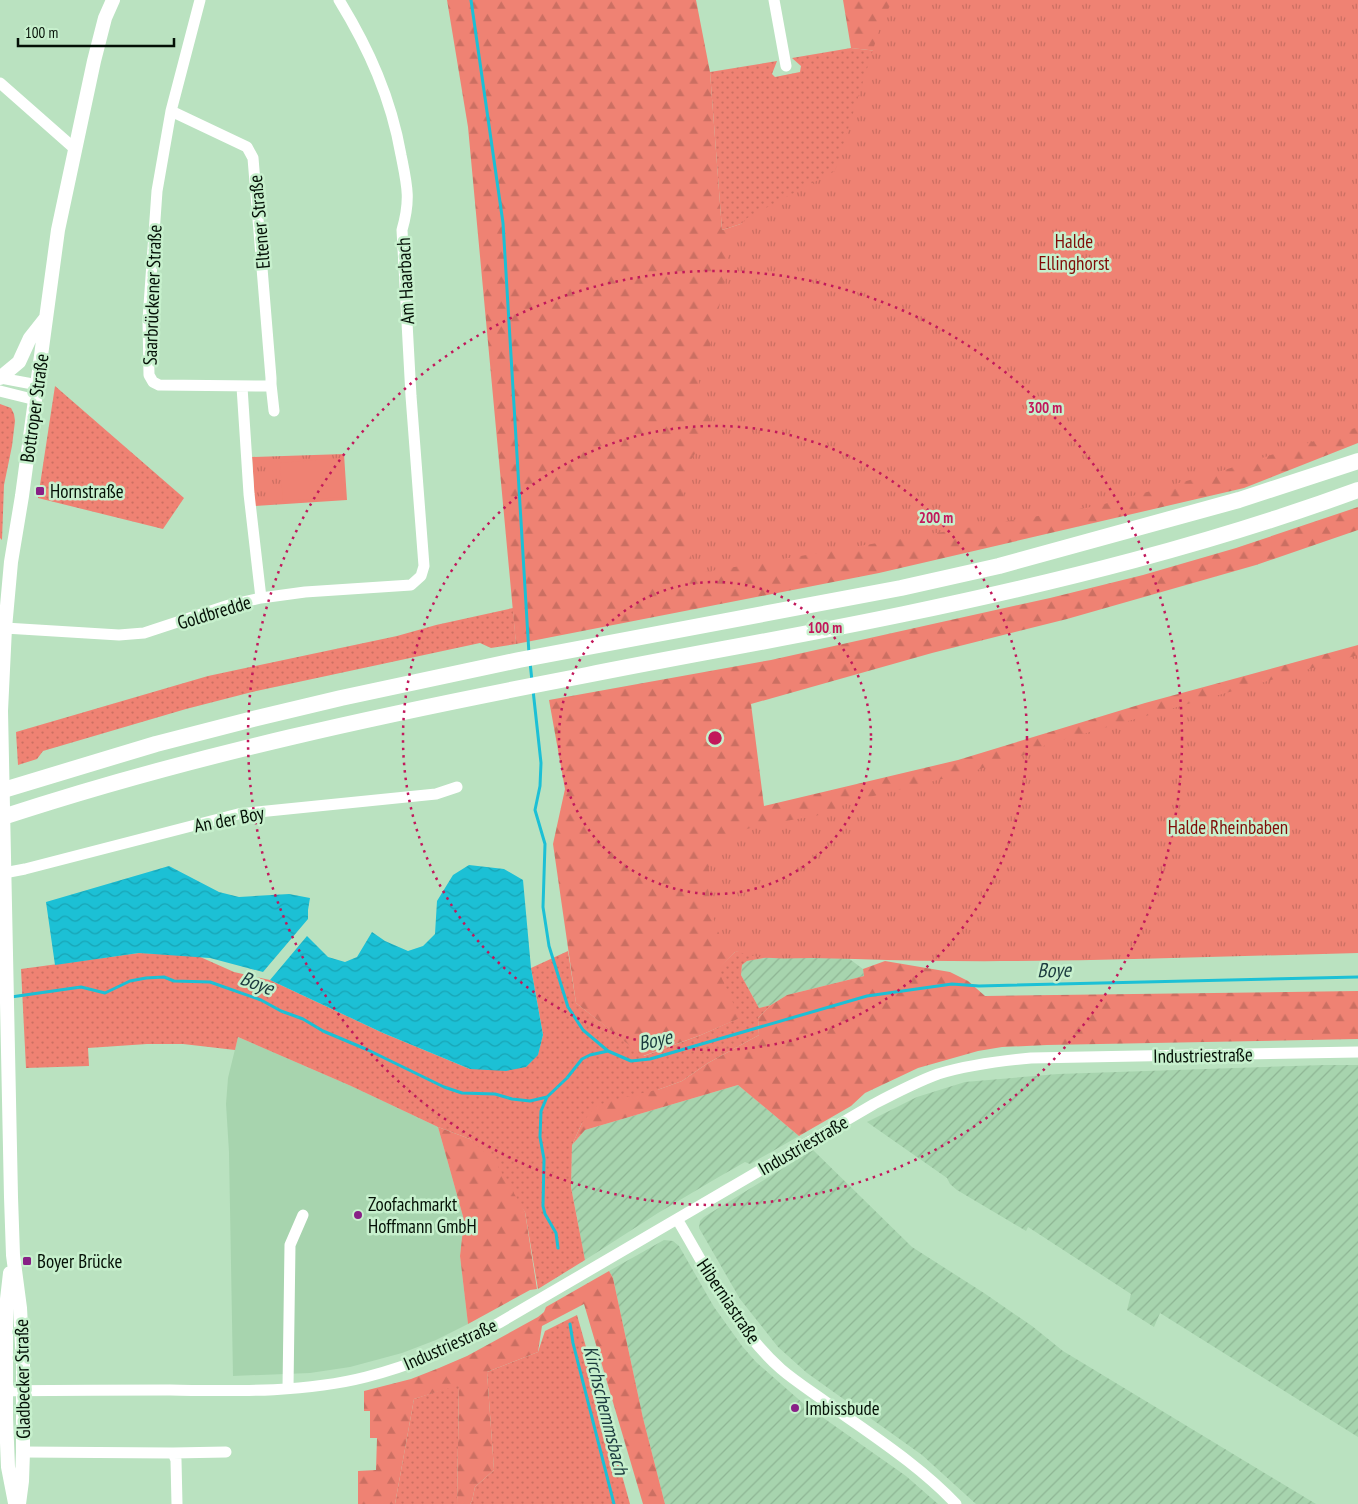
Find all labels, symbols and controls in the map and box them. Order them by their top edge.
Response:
scale bar [18,15,174,47]
text: 100 m [25,23,58,42]
street label: Eltener Straße [243,174,275,270]
street label: Saarbrückener Straße [138,224,166,366]
park label: Halde Ellinghorst [1038,229,1110,275]
street label: Am Haarbach [391,237,419,325]
street label: Bottroper Straße [14,352,54,464]
text: 300 m [1028,398,1062,417]
place label: Hornstraße [50,479,124,503]
marker: Hornstraße [34,485,46,497]
text: 200 m [919,508,953,527]
street label: Goldbredde [174,589,254,635]
text: 100 m [808,618,842,637]
centre of rings [706,729,724,747]
street label: An der Boy [192,800,267,838]
park label: Halde Rheinbaben [1168,815,1288,839]
water label: Boye [1037,957,1073,983]
water label: Boye [237,965,279,1002]
water label: Boye [636,1023,676,1056]
street label: Industriestraße [1153,1042,1253,1068]
street label: Industriestraße [754,1110,852,1180]
place label: Zoofachmarkt Hoffmann GmbH [368,1192,477,1238]
marker: Zoofachmarkt Hoffmann GmbH [352,1209,364,1221]
place label: Boyer Brücke [37,1249,123,1273]
street label: Hiberniastraße [692,1254,766,1348]
marker: Boyer Brücke [21,1255,33,1267]
street label: Industriestraße [400,1313,501,1375]
street label: Gladbecker Straße [9,1319,35,1439]
water label: Kirchschemmsbach [577,1343,635,1478]
place label: Imbissbude [805,1396,880,1420]
marker: Imbissbude [789,1402,801,1414]

